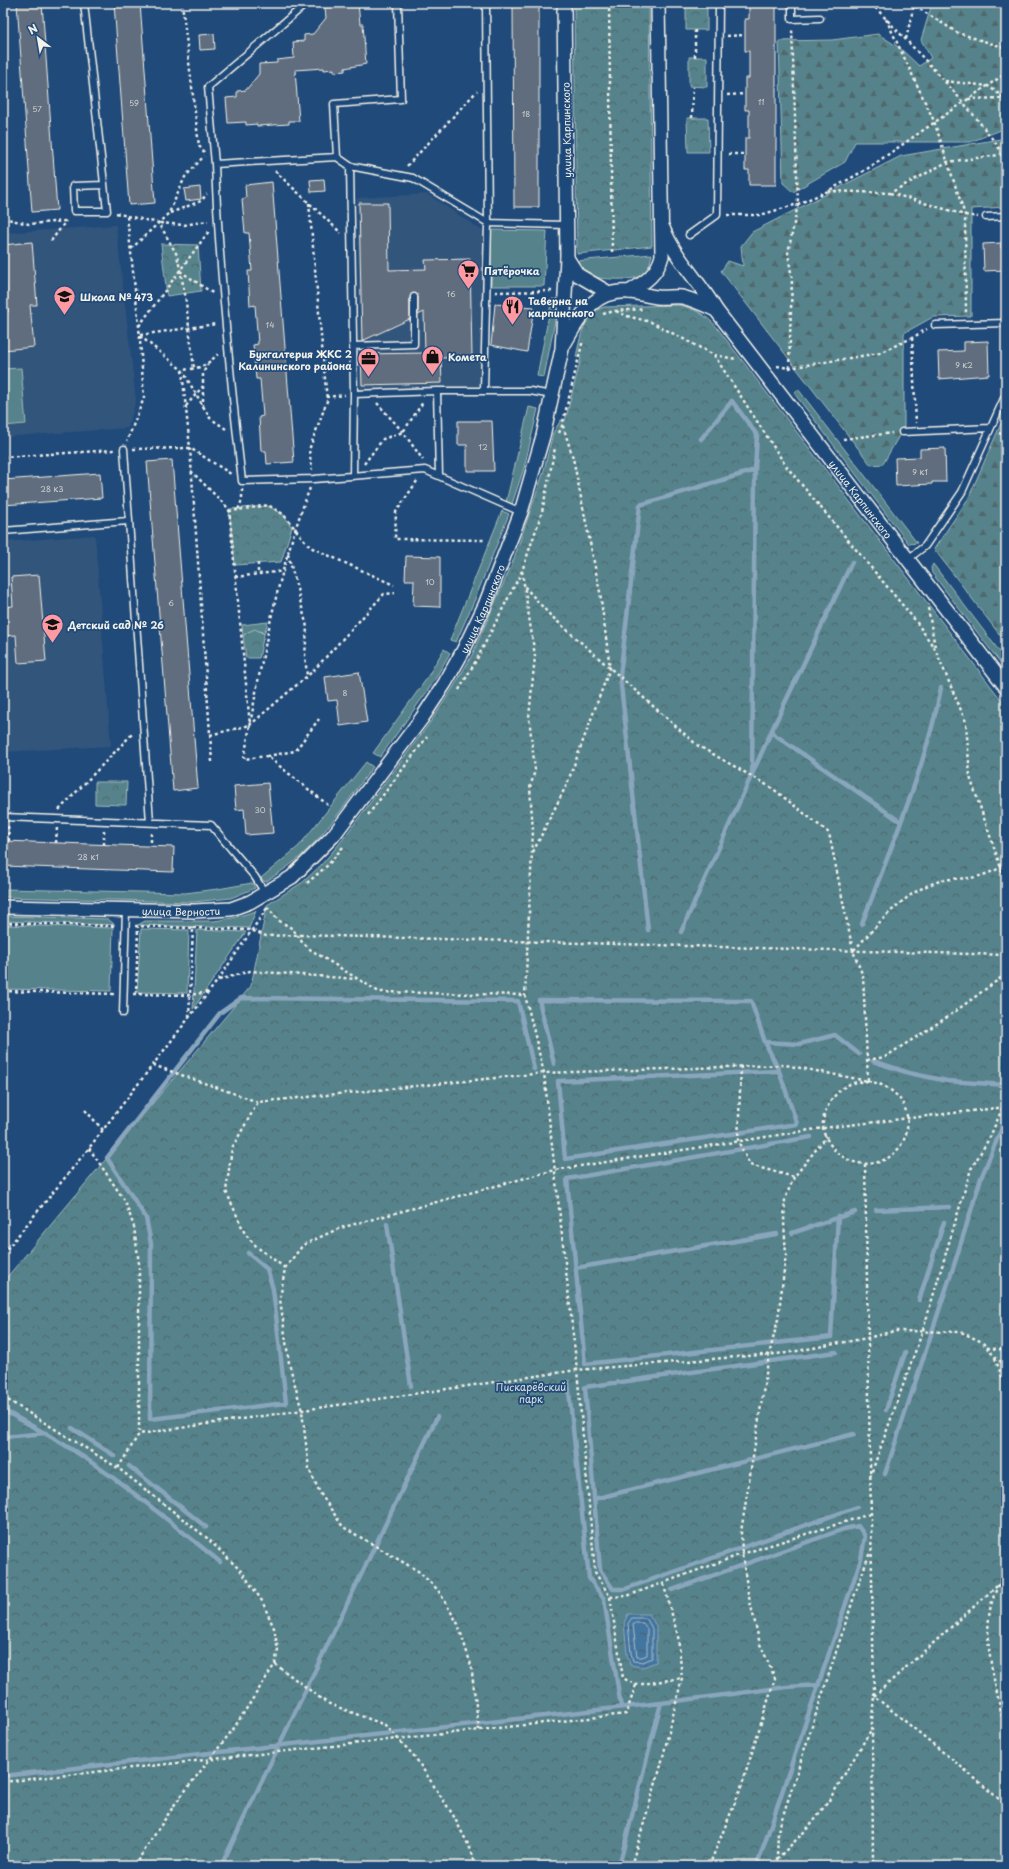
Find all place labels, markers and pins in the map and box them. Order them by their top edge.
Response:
supermarket icon: Пятёрочка [456,257,482,290]
place label: Пятёрочка [484,263,540,278]
school or university icon: Школа № 473 [52,283,78,316]
place label: Школа № 473 [80,289,153,304]
restaurant icon: Таверна на карпинского [499,293,525,326]
place label: Таверна на карпинского [528,293,594,320]
shop icon: Комета [420,343,446,376]
place label: Бухгалтерия ЖКС 2 Калининского района [238,346,352,373]
office icon: Бухгалтерия ЖКС 2 Калининского района [355,346,381,379]
place label: Комета [448,349,487,364]
school or university icon: Детский сад № 26 [40,611,66,644]
place label: Детский сад № 26 [67,617,164,632]

